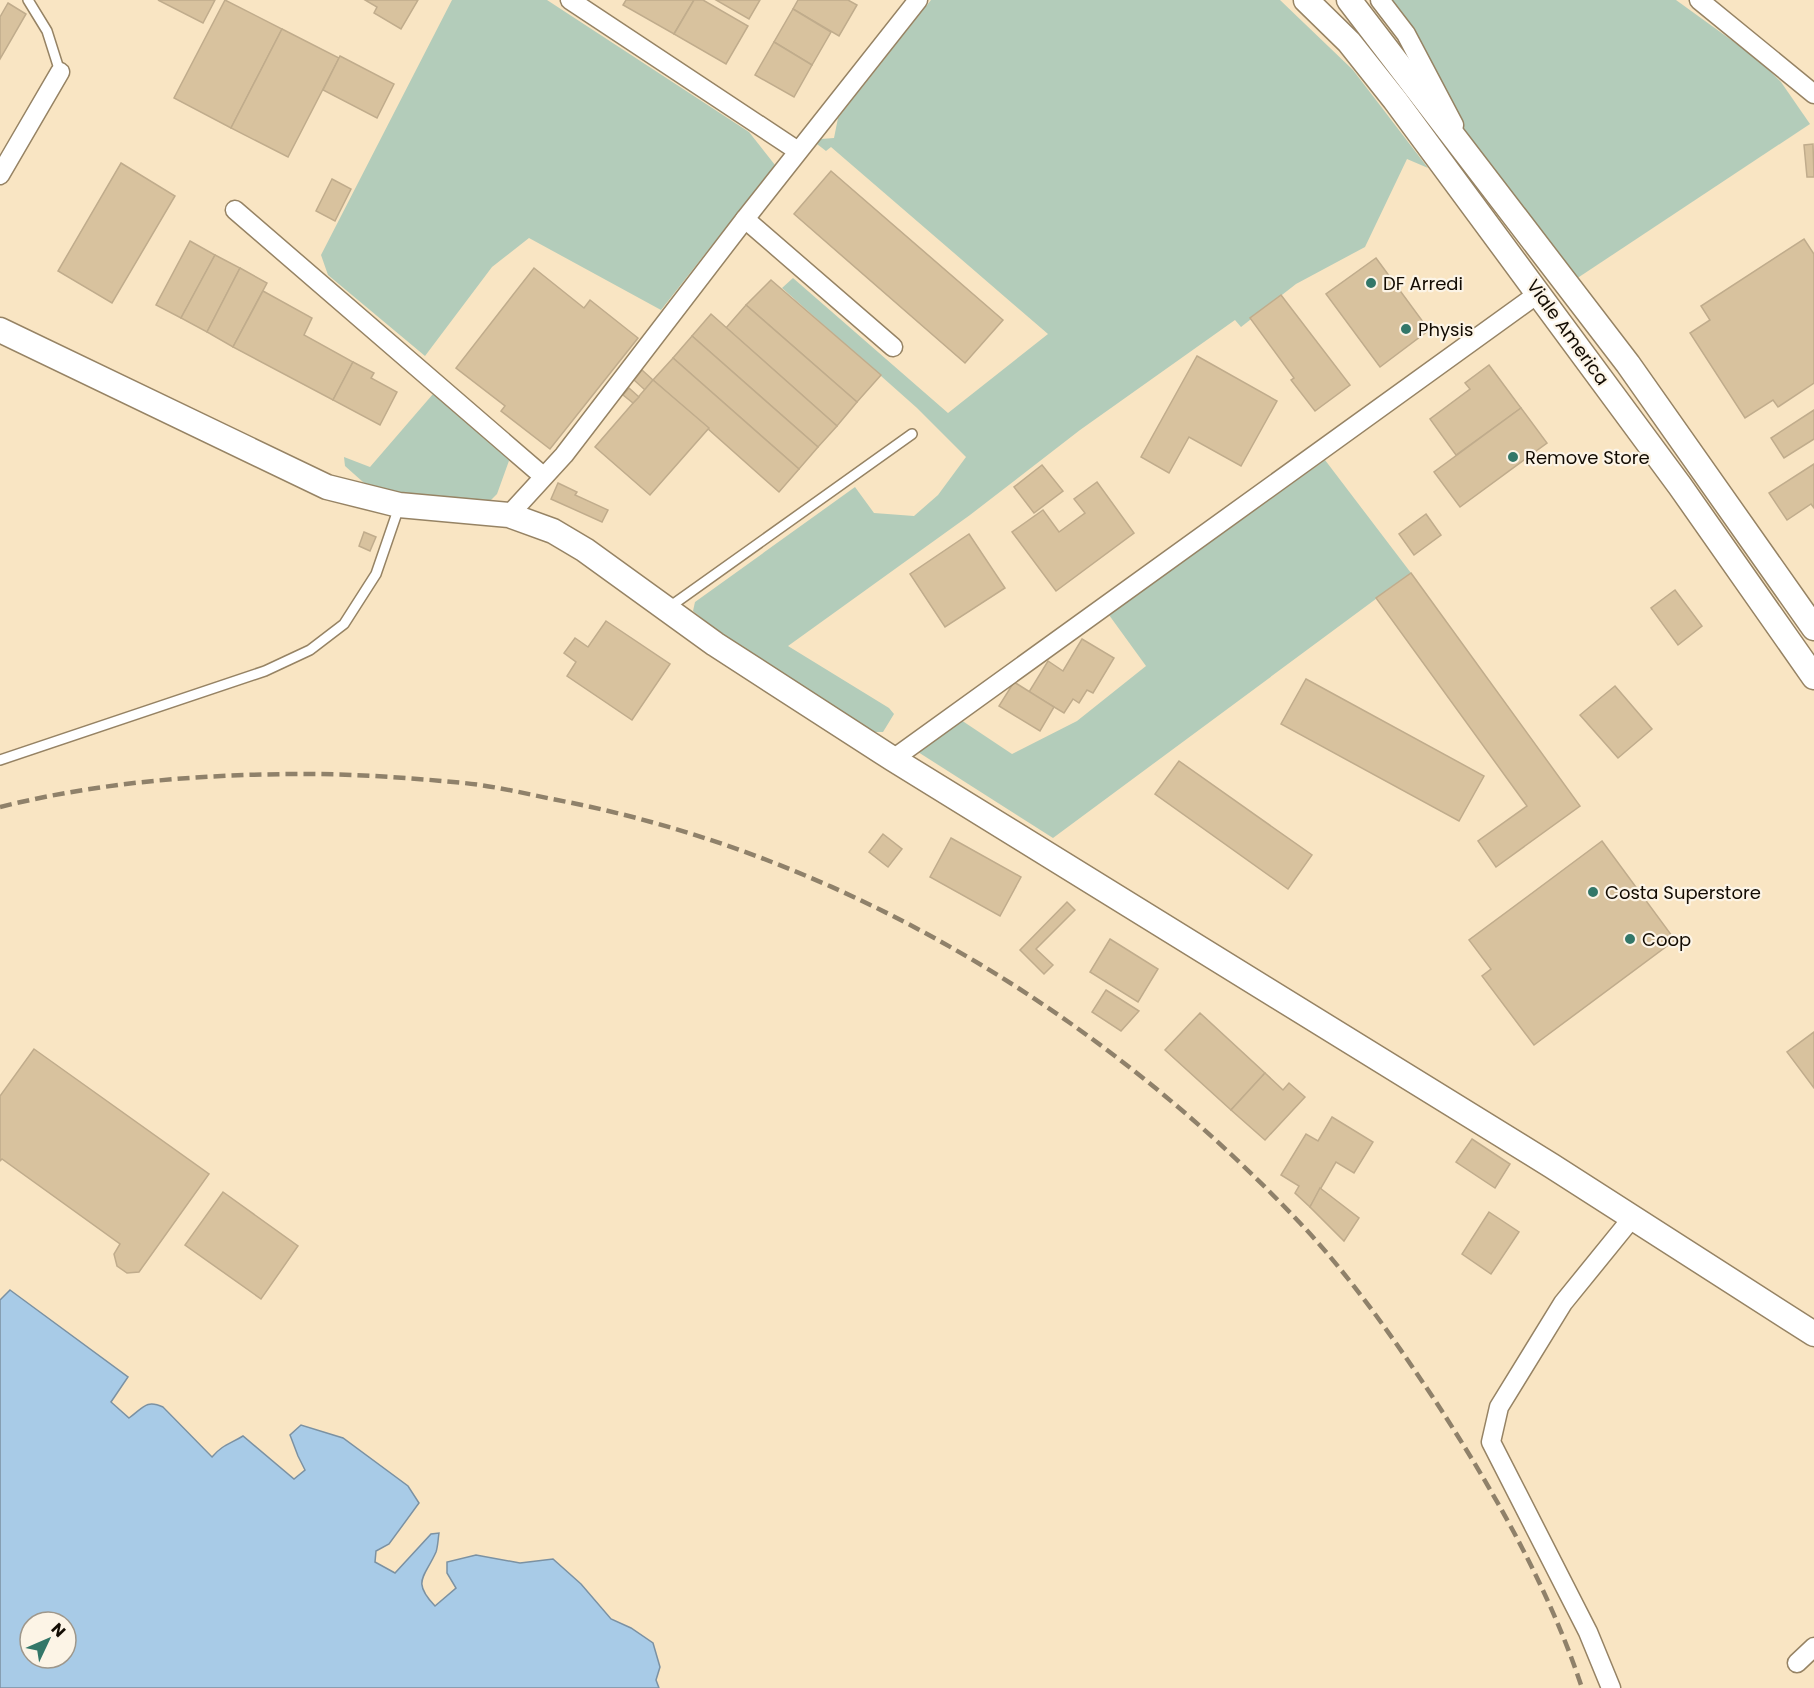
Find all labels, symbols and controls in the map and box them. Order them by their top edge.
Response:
place label: DF Arredi [1383,271,1463,296]
street label: Viale America [1521,274,1615,390]
marker: DF Arredi [1364,276,1378,290]
place label: Physis [1418,317,1473,342]
marker: Physis [1399,322,1413,336]
place label: Remove Store [1525,445,1650,470]
marker: Remove Store [1506,450,1520,464]
place label: Costa Superstore [1605,880,1761,905]
marker: Costa Superstore [1586,885,1600,899]
place label: Coop [1642,927,1691,952]
marker: Coop [1623,932,1637,946]
north arrow [18,1610,78,1670]
text: N [46,1618,71,1642]

